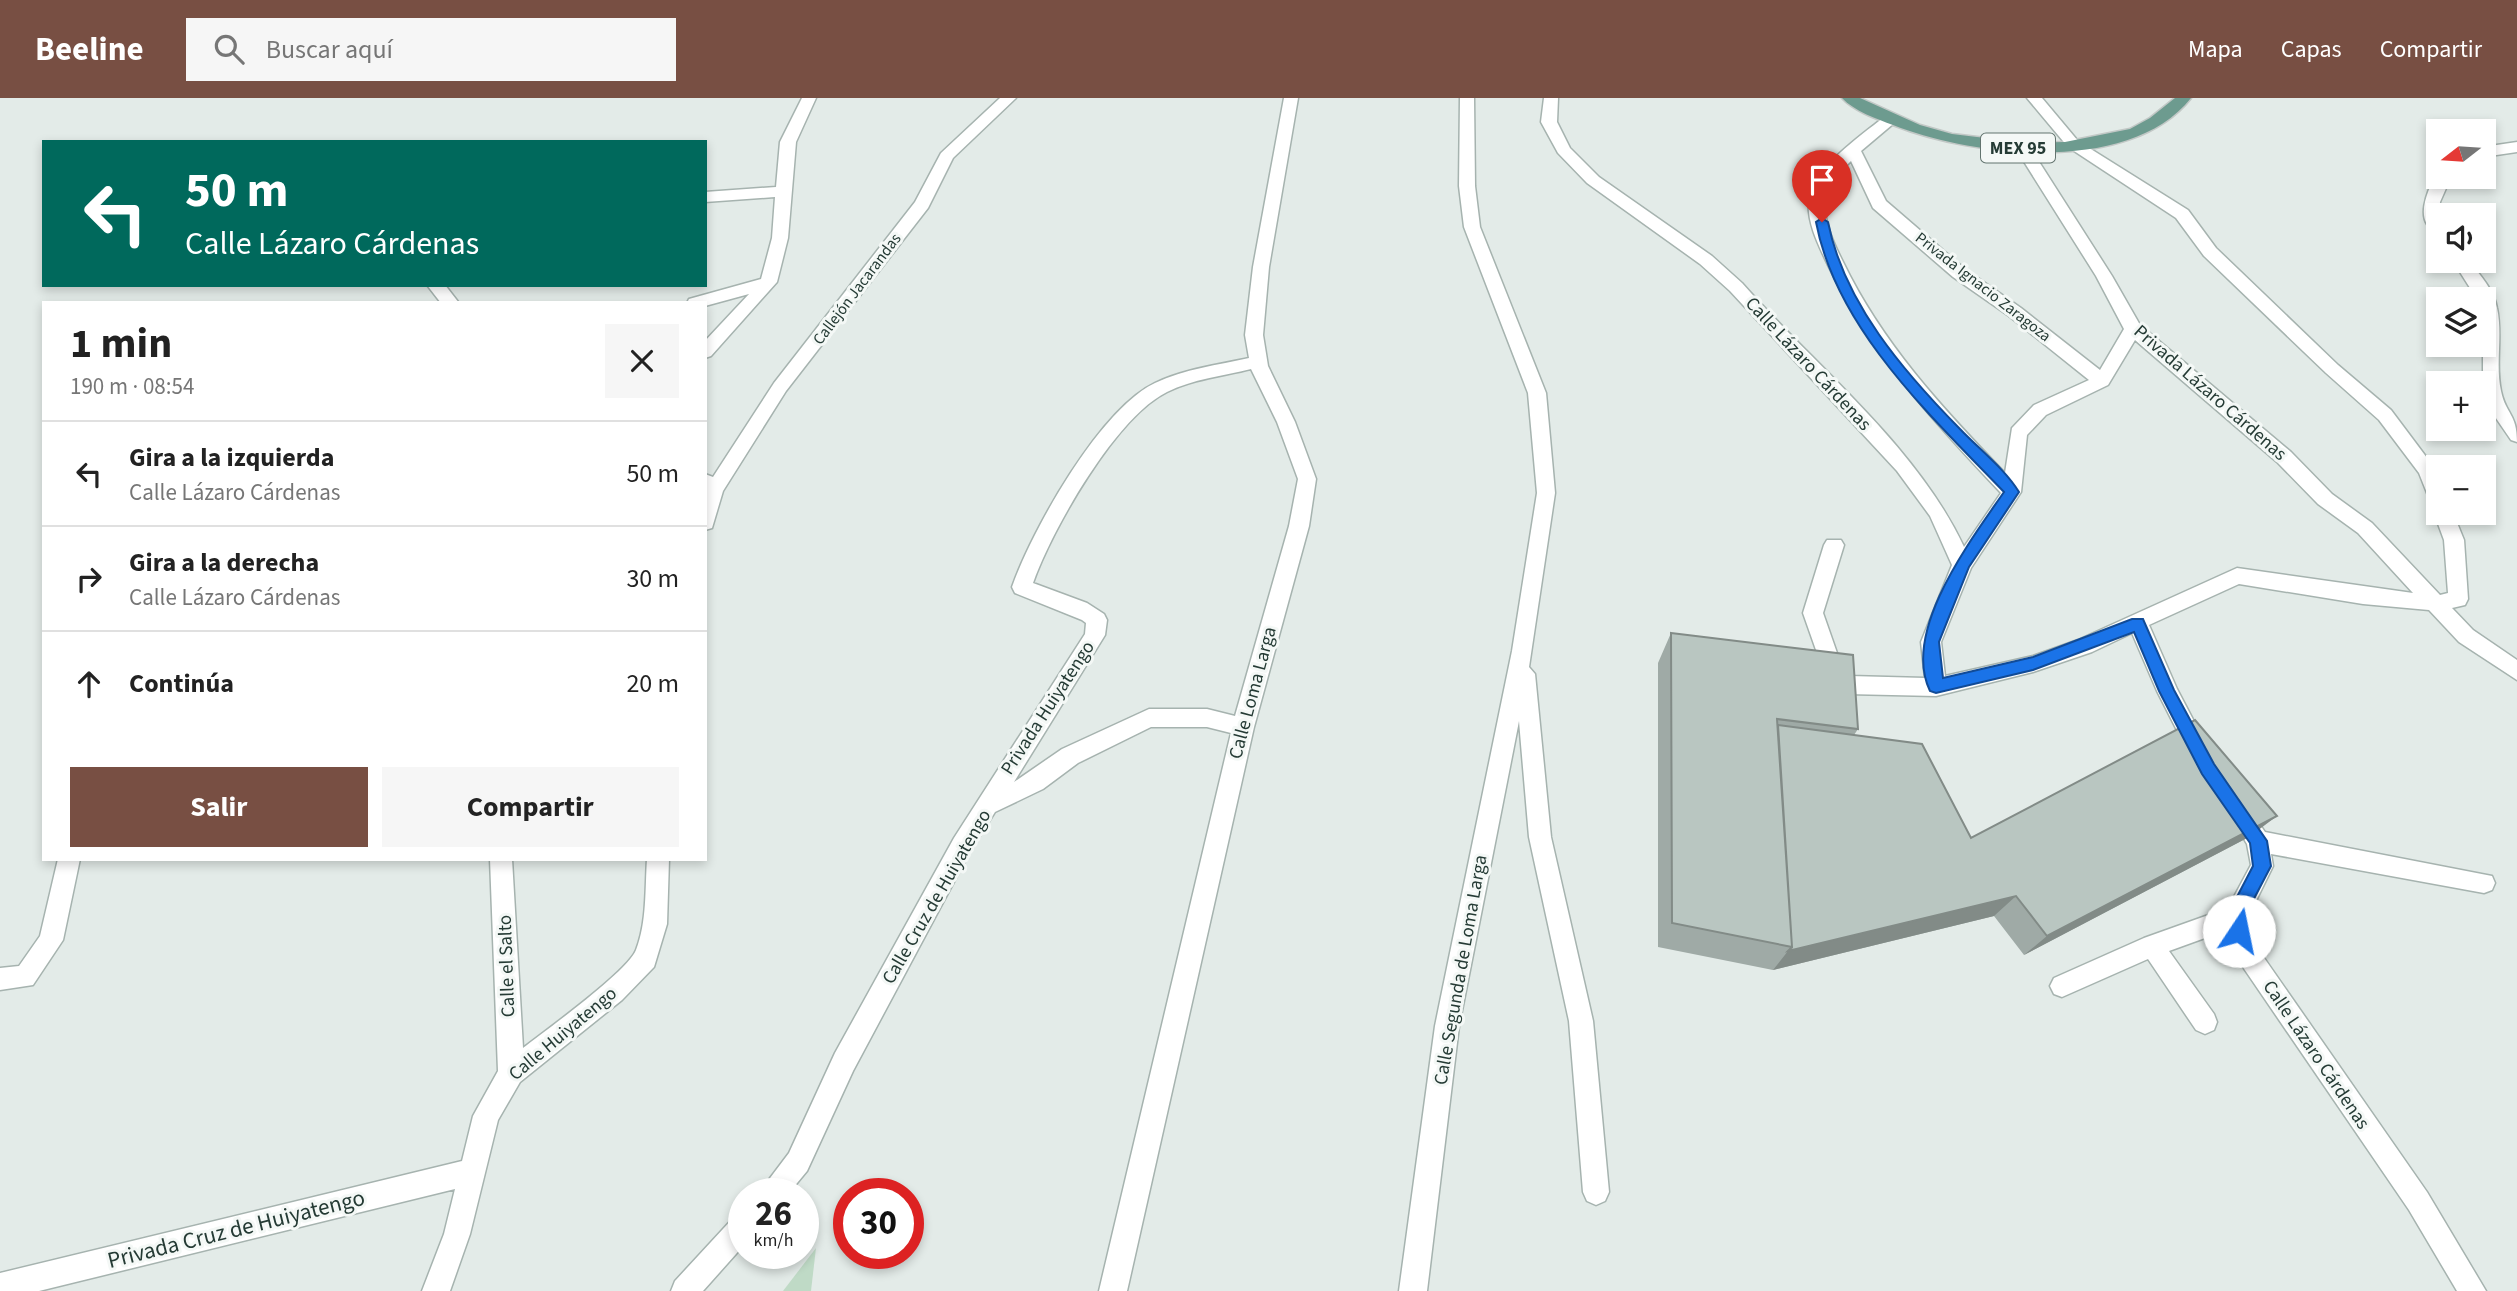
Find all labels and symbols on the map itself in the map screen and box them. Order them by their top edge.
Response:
north arrow [2426,119,2496,189]
road number: MEX 95 [1981,134,2055,162]
pin [1792,150,1852,222]
street label: Privada Ignacio Zaragoza [1911,227,2055,347]
street label: Callejón Jacarandas [808,228,906,349]
street label: Calle Lázaro Cárdenas [1739,291,1877,437]
street label: Privada Lázaro Cárdenas [2127,319,2293,467]
street label: Calle Loma Larga [1222,624,1284,762]
street label: Privada Huiyatengo [995,636,1101,780]
street label: Calle Cruz de Huiyatengo [876,805,998,989]
street label: Calle Segunda de Loma Larga [1427,853,1495,1087]
position arrow [2202,894,2276,968]
street label: Calle el Salto [492,914,522,1018]
street label: Calle Lázaro Cárdenas [2256,975,2376,1135]
street label: Calle Huiyatengo [503,981,623,1087]
speed limit sign: 30 [833,1178,924,1269]
street label: Privada Cruz de Huiyatengo [104,1181,368,1277]

